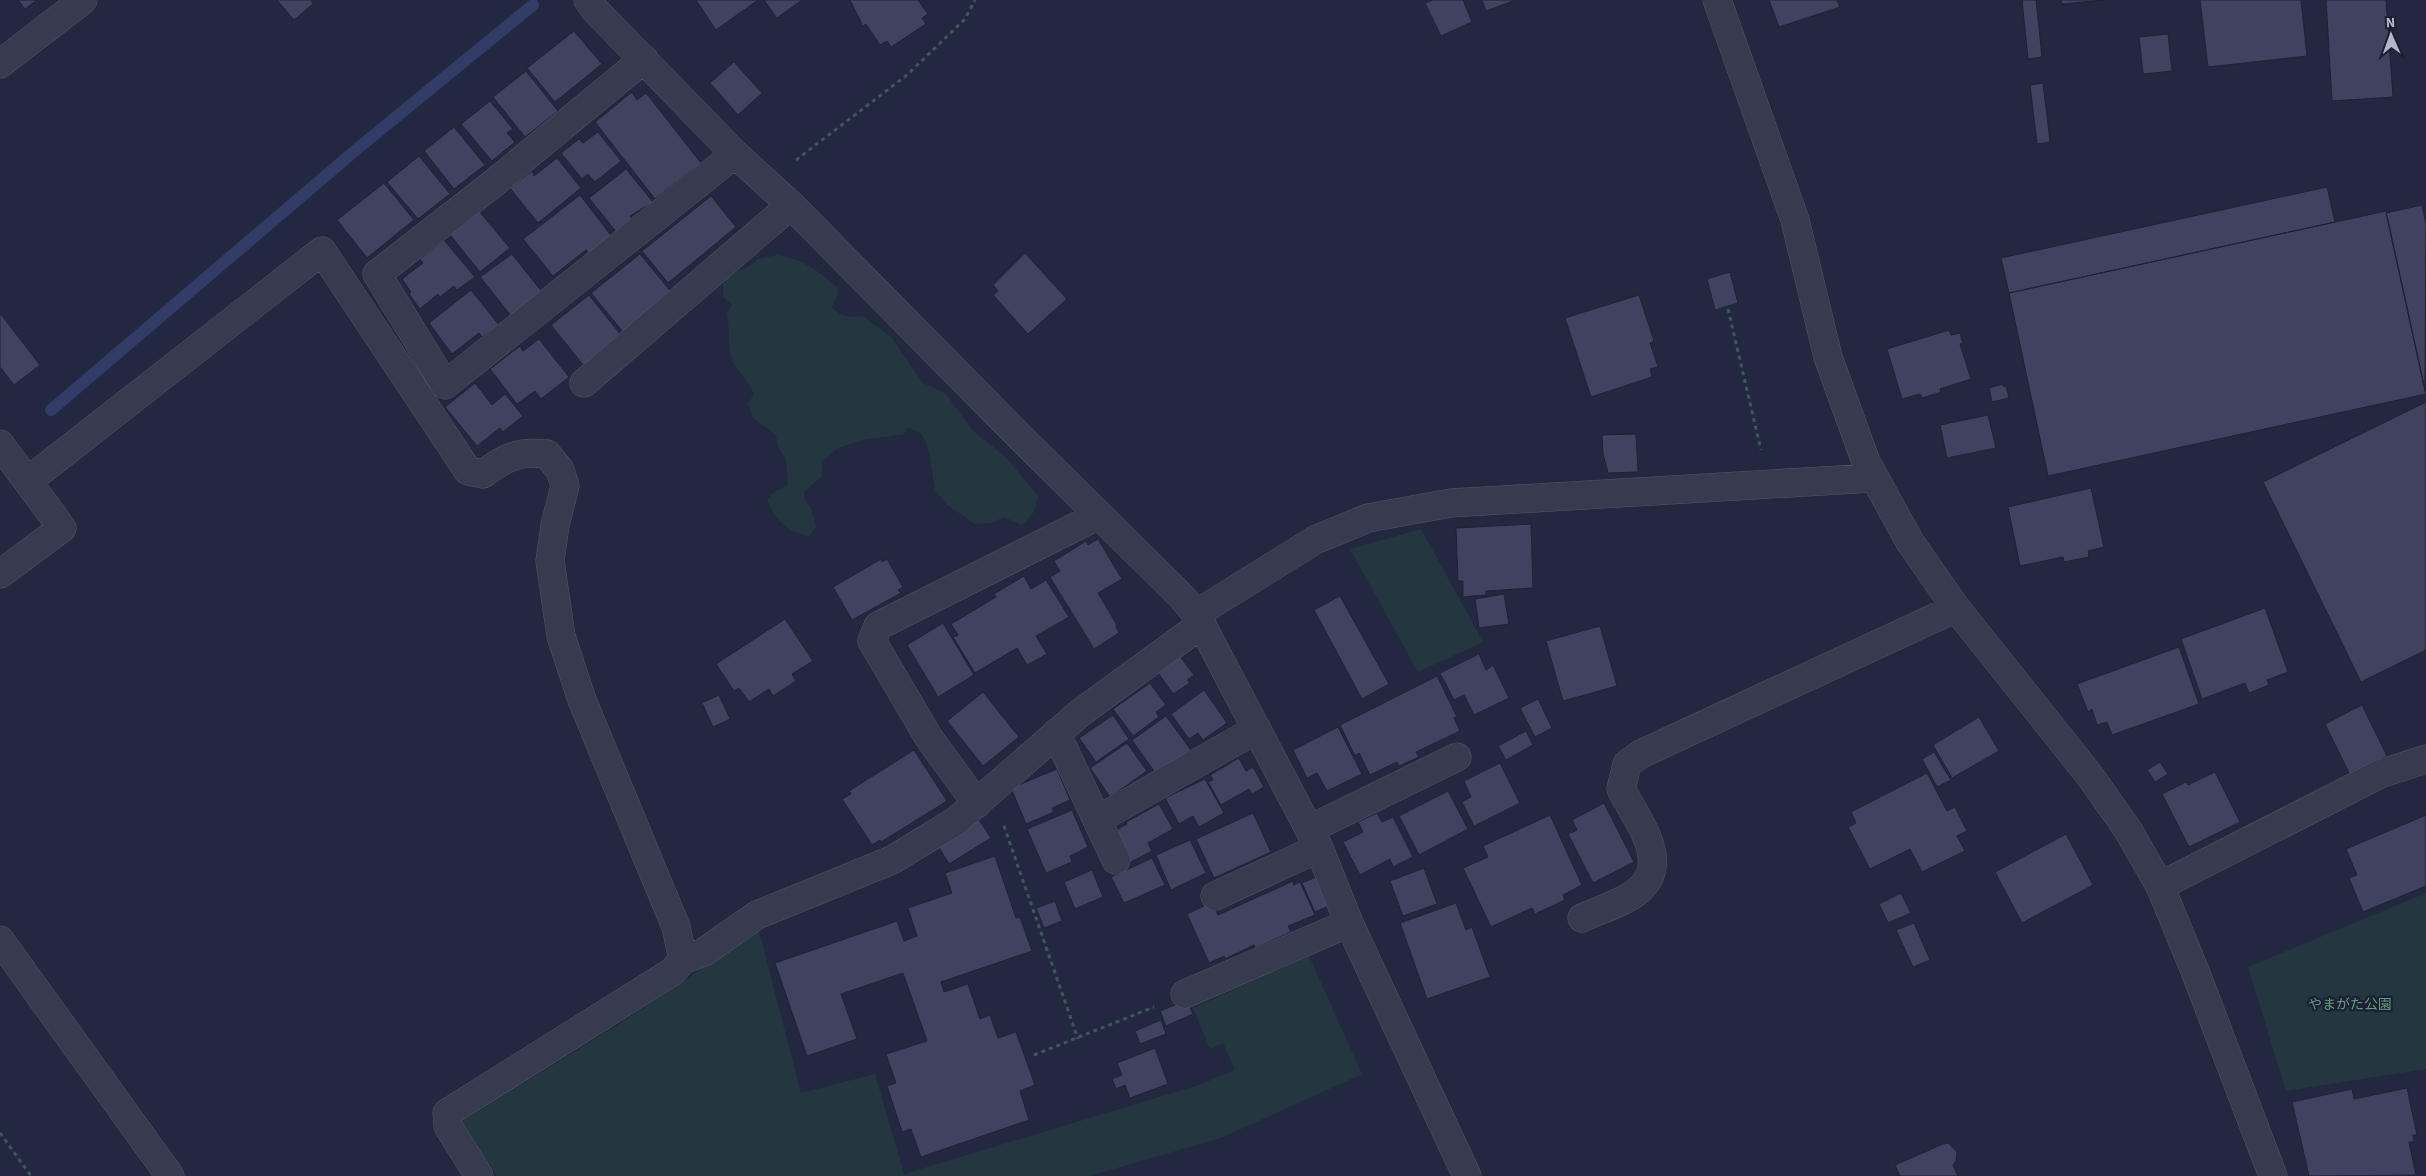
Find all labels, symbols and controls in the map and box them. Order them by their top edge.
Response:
north arrow [2366,10,2416,60]
text: N [2386,13,2396,33]
park label: やまがた公園 [2308,995,2392,1015]

